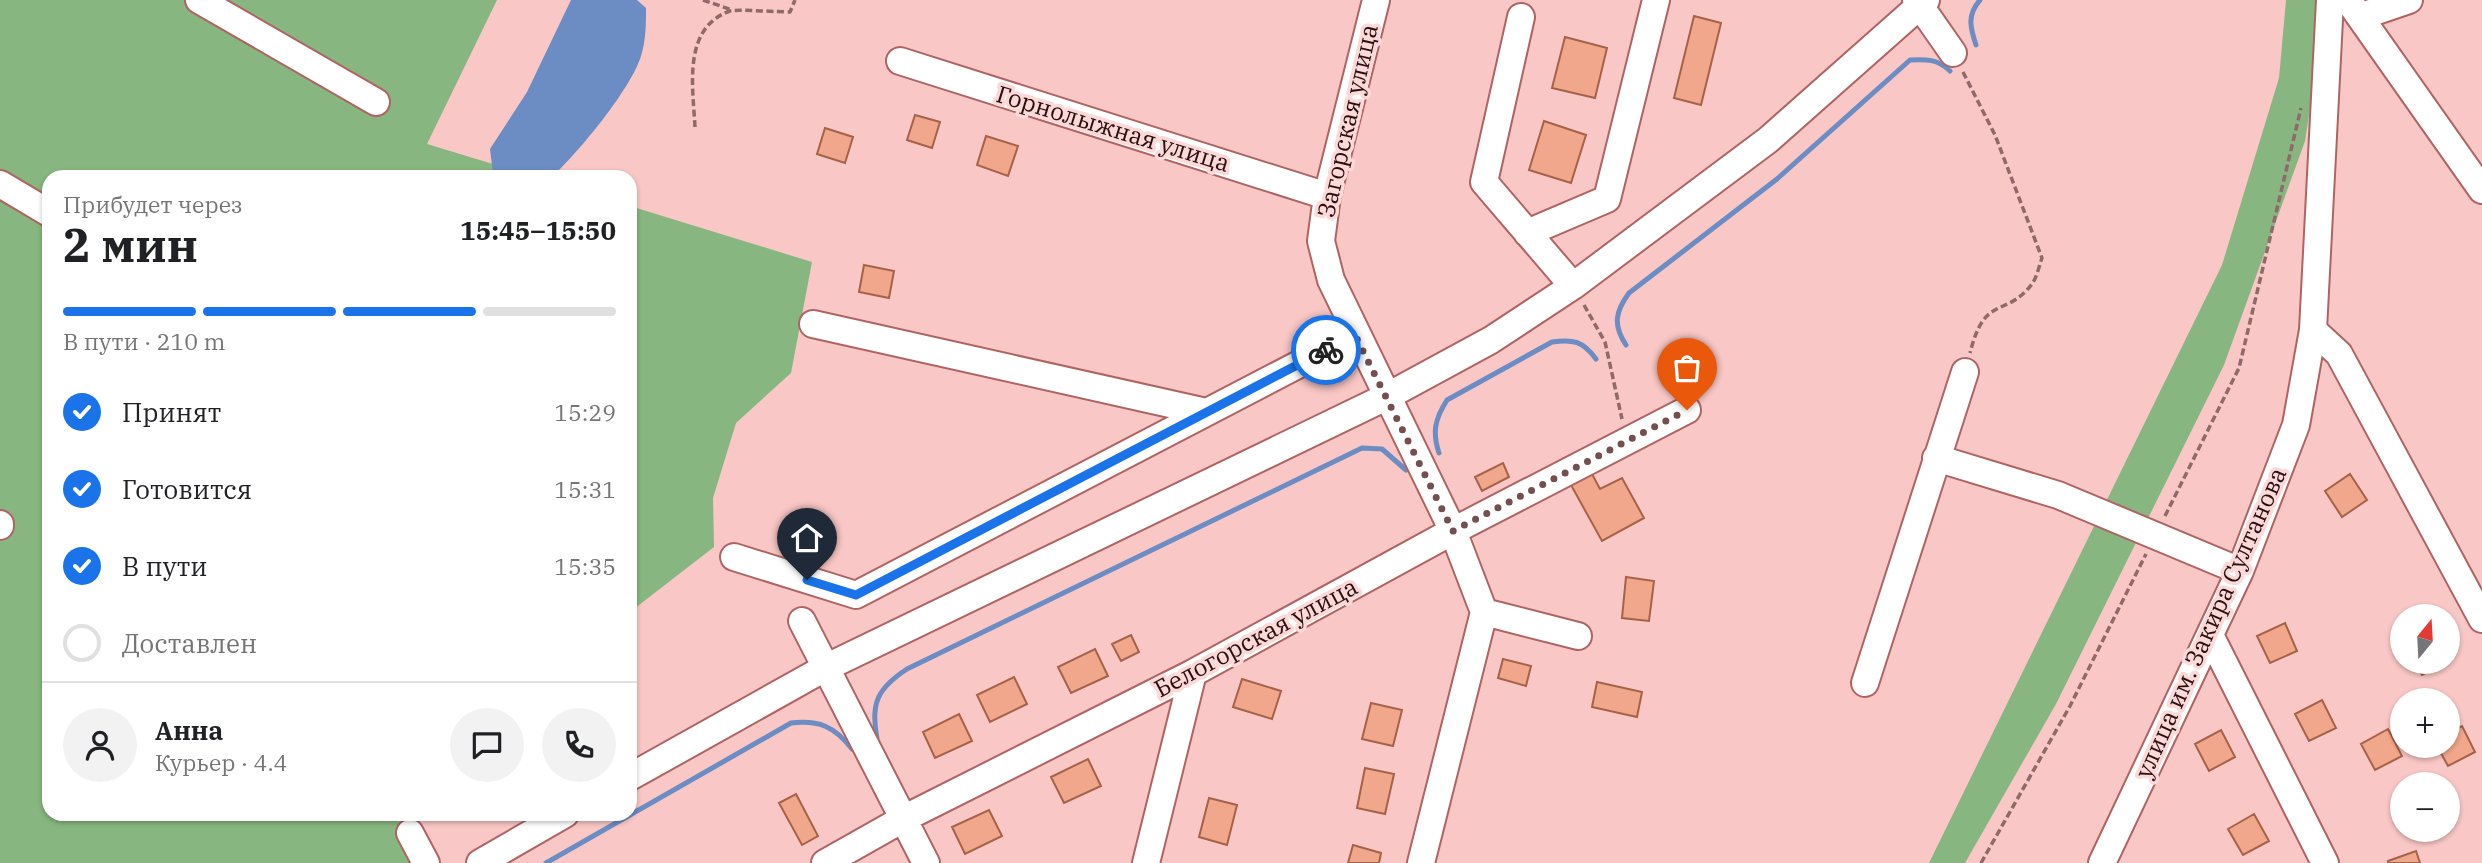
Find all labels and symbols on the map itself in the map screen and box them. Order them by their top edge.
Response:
street label: Загорская улица [1309,21,1385,221]
street label: Горнолыжная улица [993,77,1234,179]
courier [1291,315,1361,385]
pin [1657,338,1717,410]
street label: улица им. Закира Султанова [2127,462,2293,783]
pin [777,508,837,580]
street label: Белогорская улица [1148,570,1363,704]
north arrow [2390,604,2460,674]

